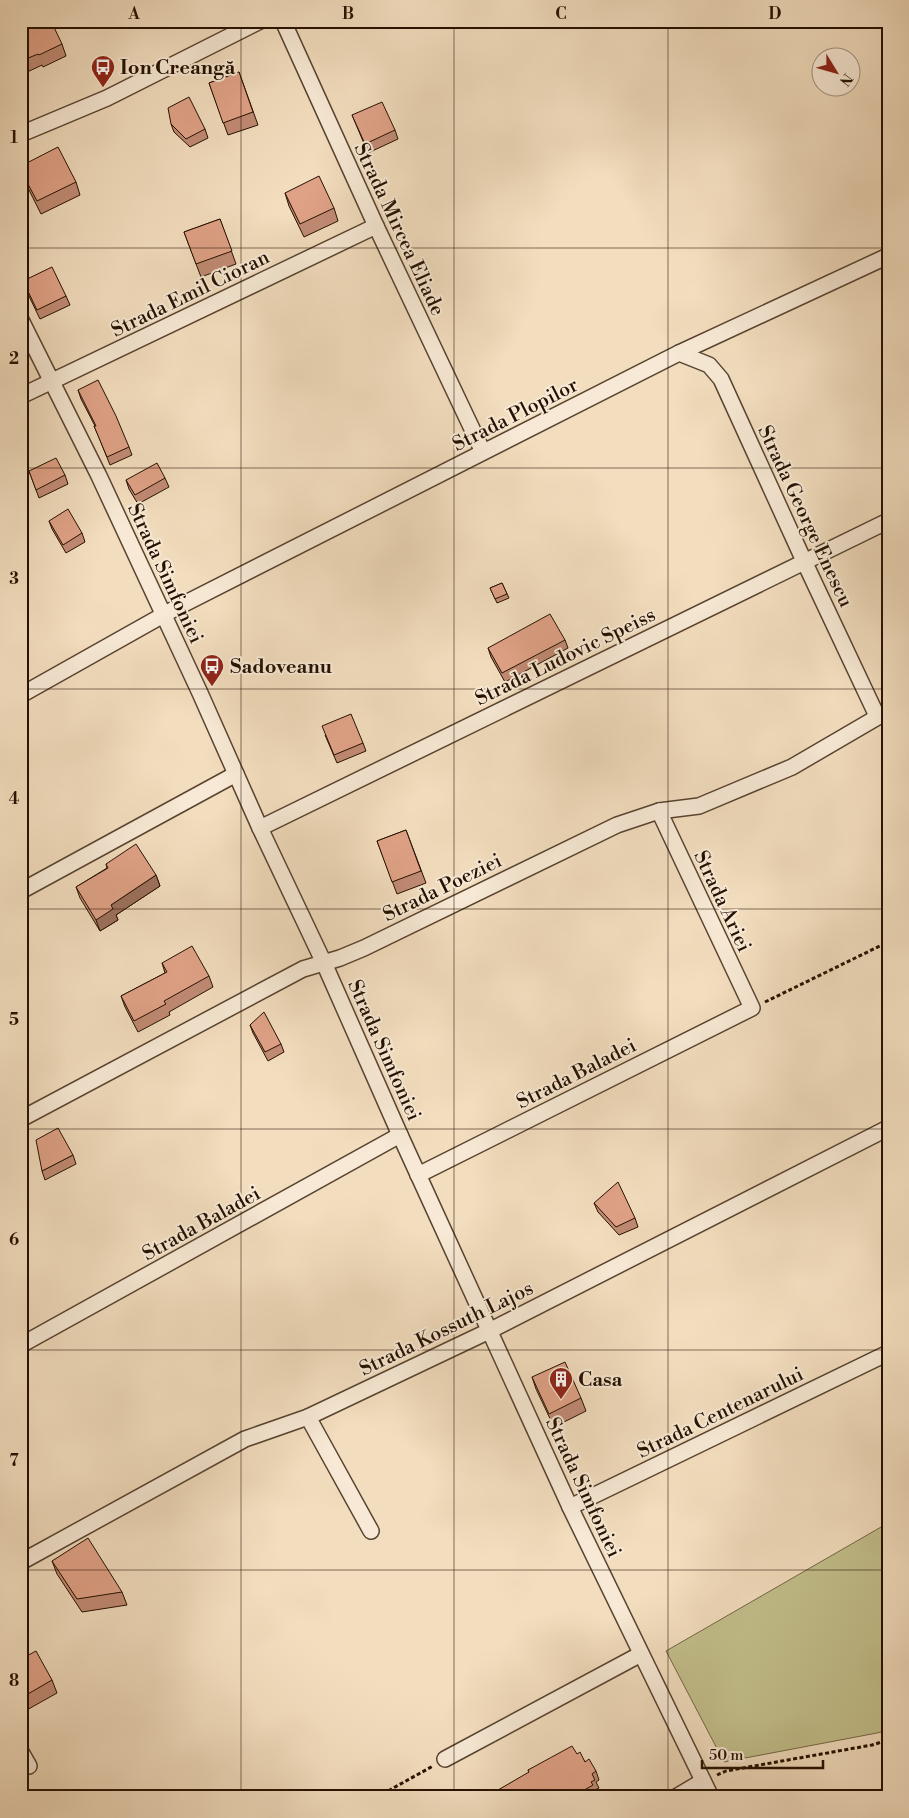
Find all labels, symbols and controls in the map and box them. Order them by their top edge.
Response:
text: A [127,4,140,24]
text: B [342,4,354,24]
text: C [555,4,567,24]
text: D [769,4,782,24]
north arrow [812,48,862,98]
bus stop icon: Ion Creangă [90,54,116,88]
place label: Ion Creangă [120,56,236,81]
text: N [835,69,856,89]
text: 1 [10,128,18,148]
street label: Strada Mircea Eliade [348,139,450,320]
street label: Strada Emil Cioran [107,245,274,344]
text: 2 [9,349,19,369]
street label: Strada Plopilor [449,373,583,458]
street label: Strada George Enescu [752,422,858,612]
street label: Strada Simfoniei [121,500,208,648]
text: 3 [9,569,19,589]
street label: Strada Ludovic Speiss [471,603,660,712]
bus stop icon: Sadoveanu [199,653,225,687]
place label: Sadoveanu [230,655,333,680]
text: 4 [9,789,20,809]
street label: Strada Ariei [687,847,756,957]
street label: Strada Poeziei [379,849,507,928]
street label: Strada Simfoniei [341,976,426,1125]
text: 5 [9,1010,19,1030]
street label: Strada Baladei [513,1033,641,1115]
street label: Strada Baladei [138,1181,265,1267]
text: 6 [9,1230,19,1250]
street label: Strada Kossuth Lajos [356,1276,538,1382]
street label: Strada Centenarului [633,1362,808,1465]
building icon: Casa [548,1366,574,1400]
place label: Casa [578,1368,623,1393]
street label: Strada Simfoniei [539,1414,626,1562]
text: 7 [9,1451,19,1471]
text: 8 [9,1671,19,1691]
scale bar [702,1738,823,1770]
text: 50 m [709,1746,743,1765]

